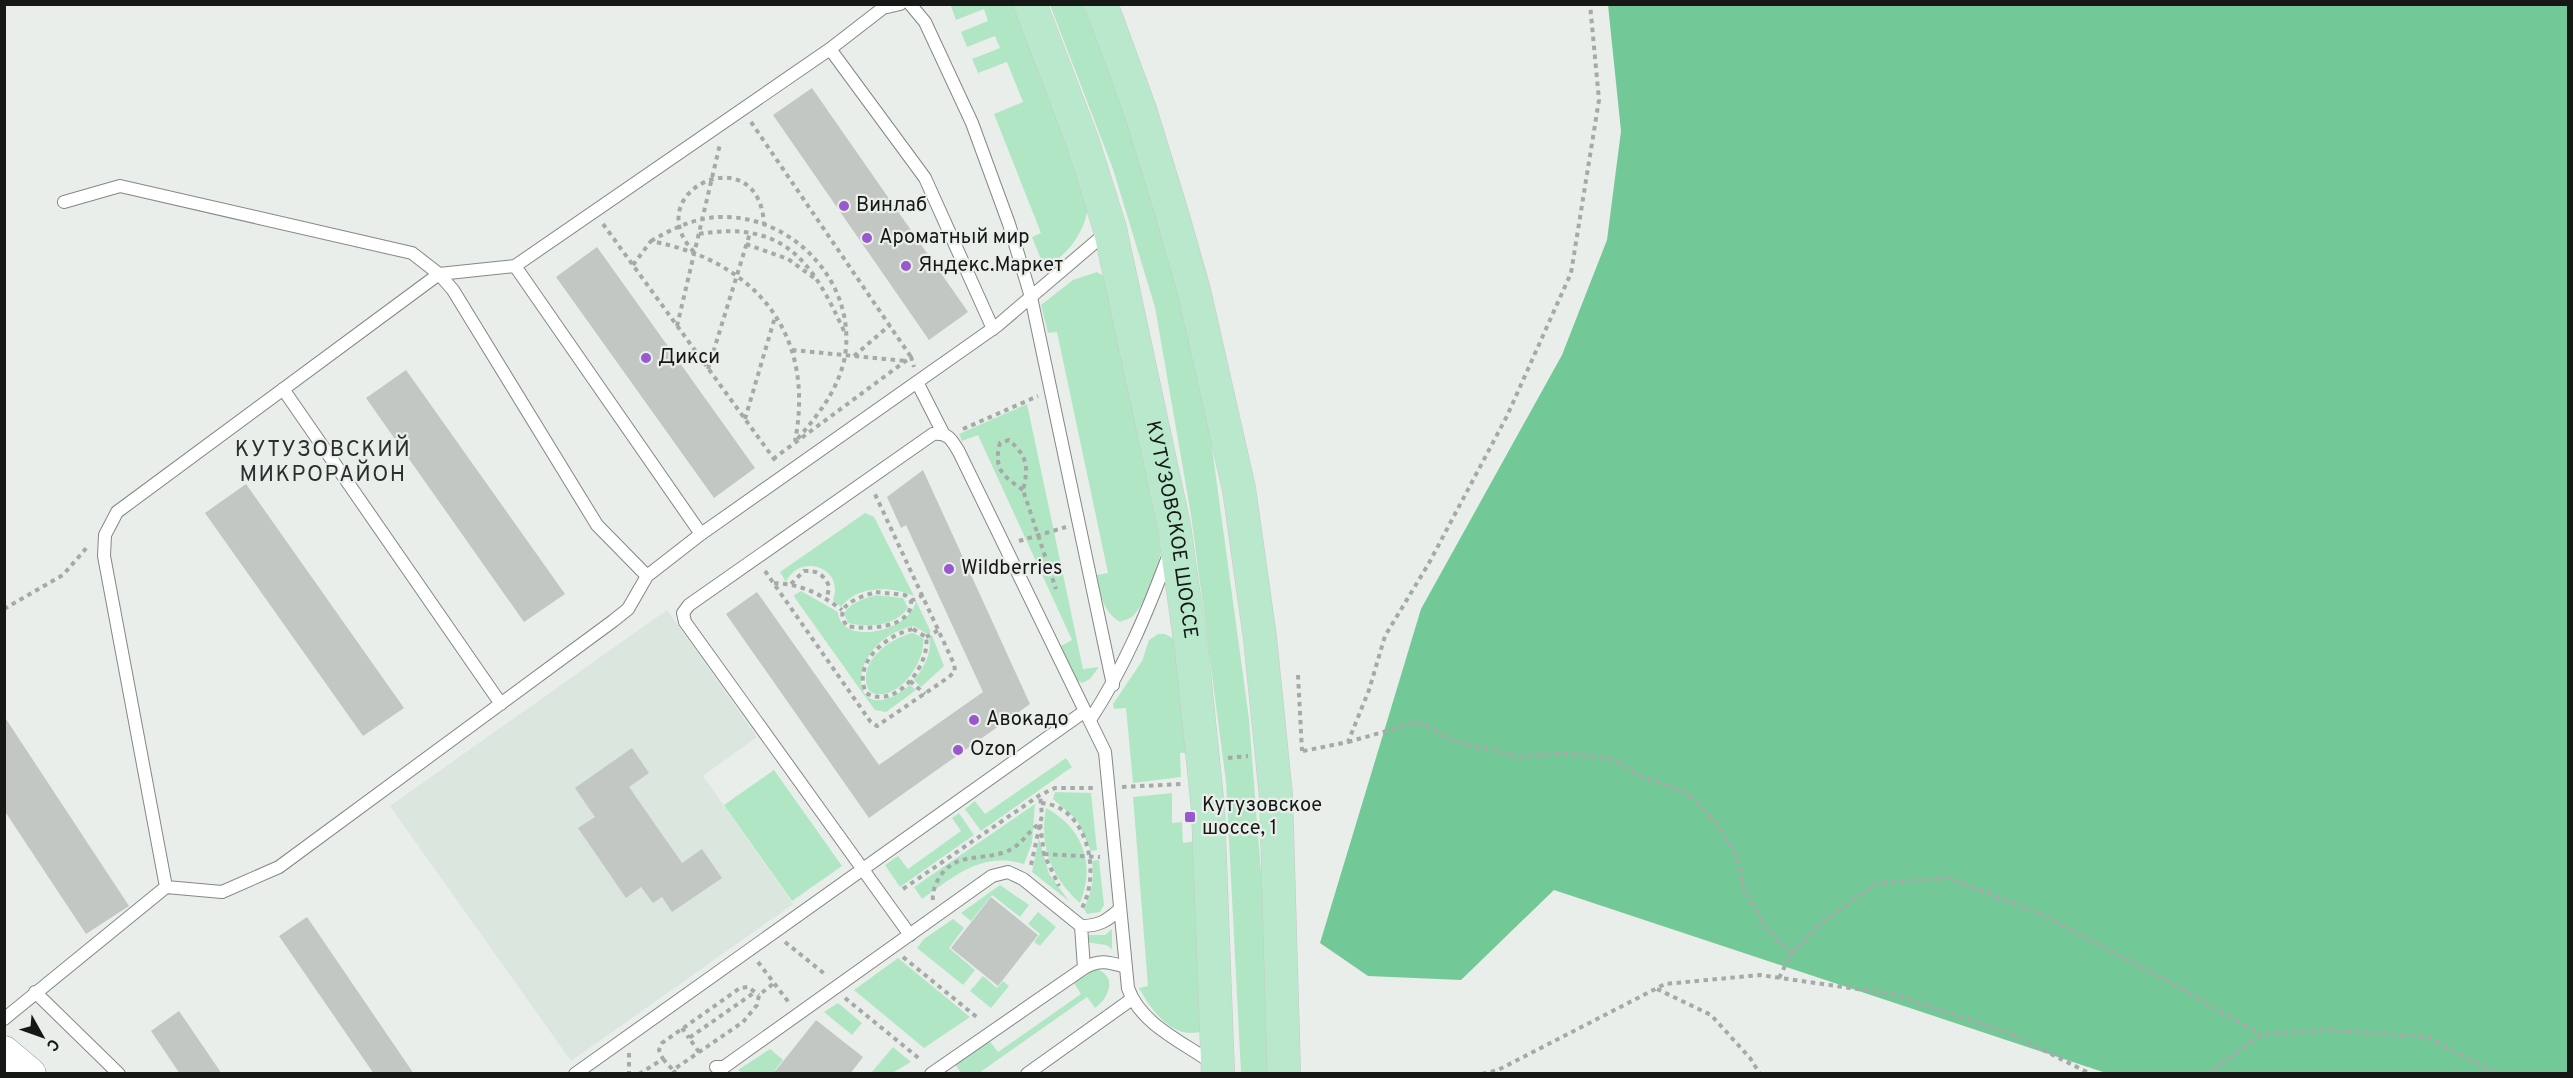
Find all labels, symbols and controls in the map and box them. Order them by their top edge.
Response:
place label: Винлаб [856,193,927,219]
marker: Винлаб [837,199,851,213]
place label: Ароматный мир [879,225,1030,251]
marker: Ароматный мир [860,231,874,245]
place label: Яндекс.Маркет [918,253,1063,279]
marker: Яндекс.Маркет [899,259,913,273]
place label: Дикси [658,345,720,371]
marker: Дикси [639,351,653,365]
street label: КУТУЗОВСКОЕ ШОССЕ [1139,418,1203,640]
district label: КУТУЗОВСКИЙ МИКРОРАЙОН [235,434,411,489]
place label: Wildberries [961,556,1062,582]
marker: Wildberries [942,562,956,576]
place label: Авокадо [986,707,1069,733]
marker: Авокадо [967,713,981,727]
place label: Ozon [970,737,1016,763]
marker: Ozon [951,743,965,757]
place label: Кутузовское шоссе, 1 [1202,793,1322,842]
marker: Кутузовское шоссе, 1 [1183,810,1197,824]
north arrow [12,1006,72,1066]
text: С [41,1034,63,1055]

